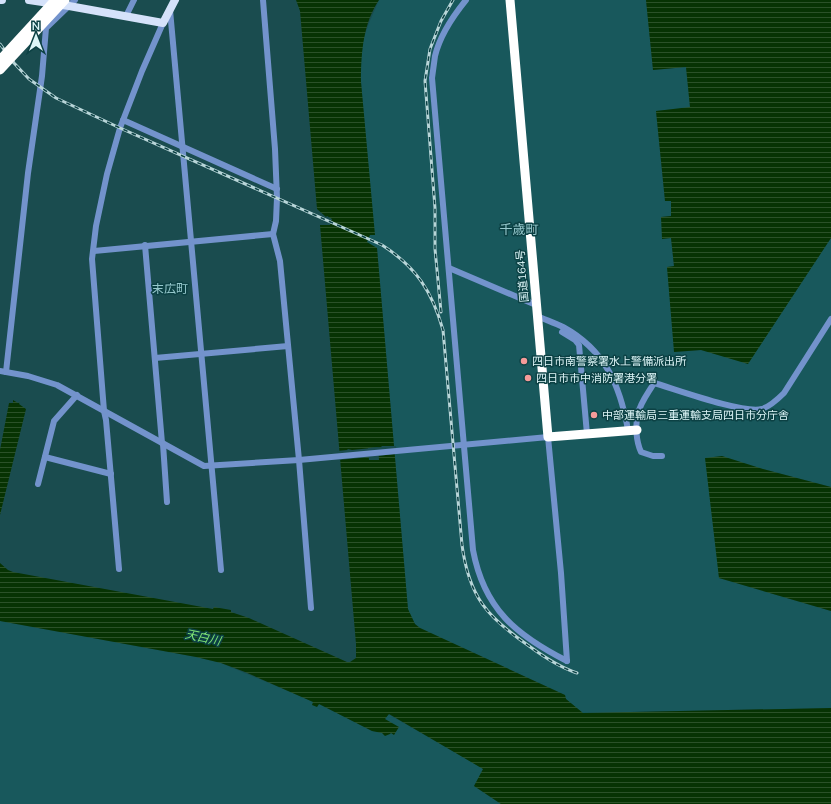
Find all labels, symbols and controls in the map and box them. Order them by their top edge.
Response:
north arrow [16,16,56,56]
text: N [32,19,40,33]
district label: 千歳町 [499,221,539,237]
street label: 国道164号 [513,249,531,303]
district label: 末広町 [152,281,188,296]
place label: 四日市南警察署水上警備派出所 [532,354,687,368]
marker: 四日市南警察署水上警備派出所 [519,356,529,366]
place label: 四日市市中消防署港分署 [536,371,657,385]
marker: 四日市市中消防署港分署 [523,373,533,383]
place label: 中部運輸局三重運輸支局四日市分庁舎 [602,408,789,422]
marker: 中部運輸局三重運輸支局四日市分庁舎 [589,410,599,420]
water label: 天白川 [184,626,224,648]

